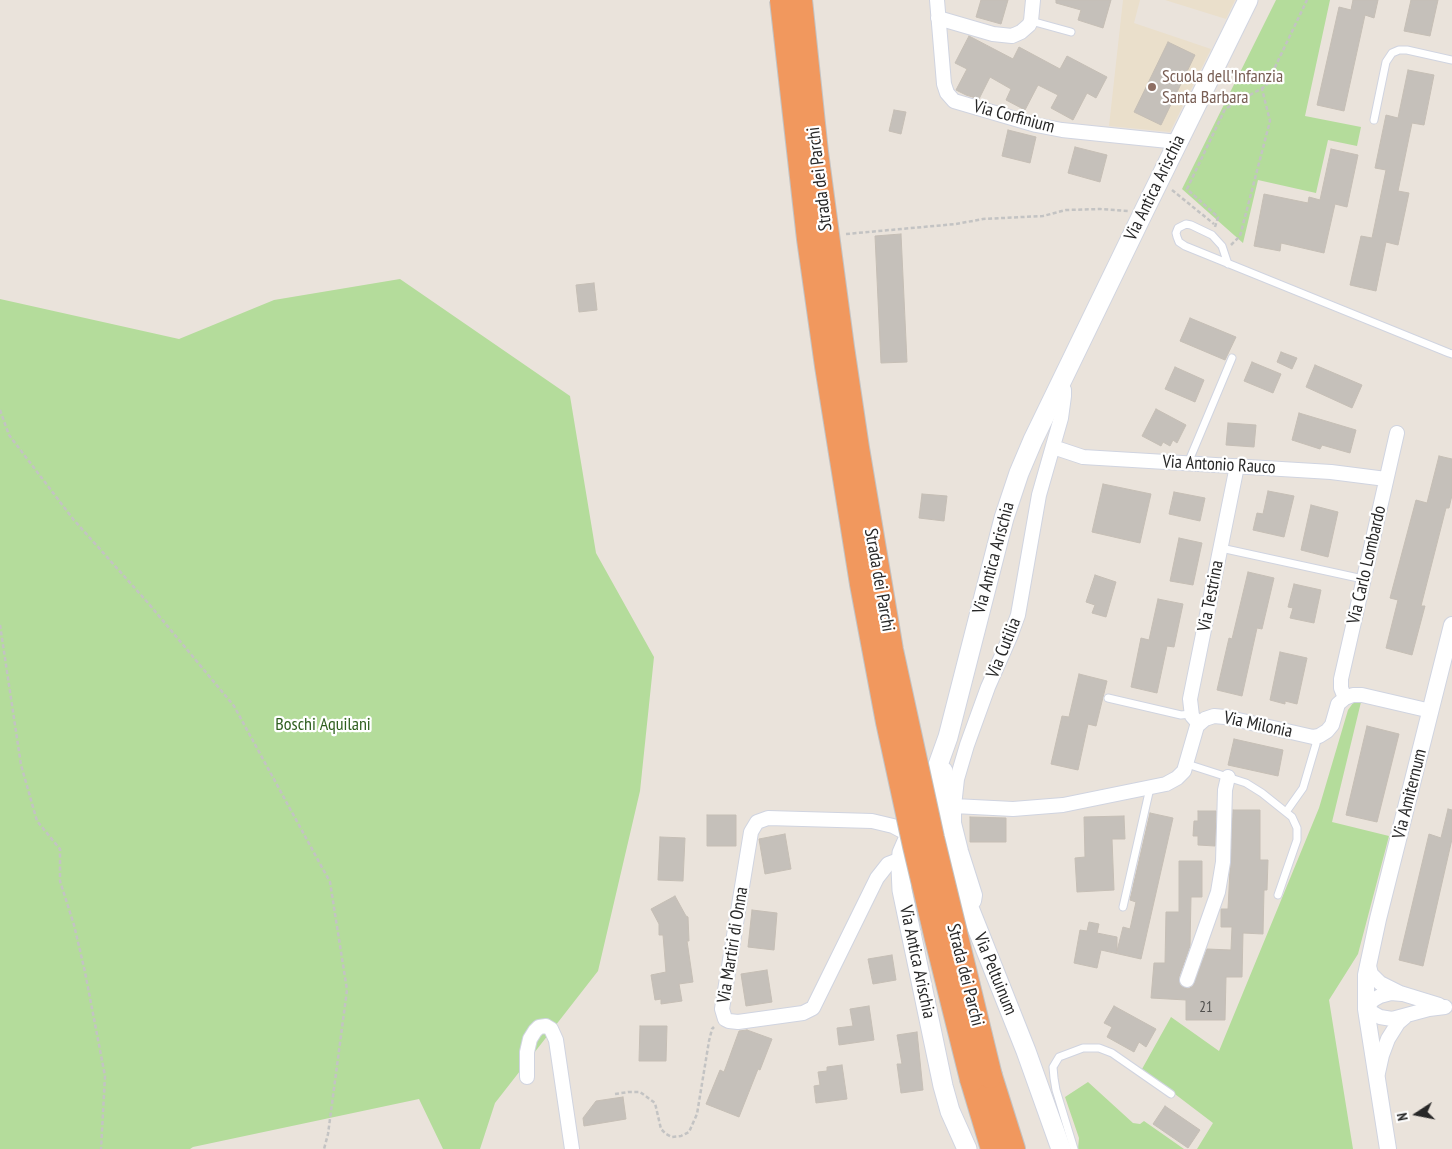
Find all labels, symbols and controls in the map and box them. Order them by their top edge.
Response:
place label: Scuola dell'Infanzia Santa Barbara [1162,66,1283,108]
marker: Scuola dell'Infanzia Santa Barbara [1146,81,1158,93]
street label: Via Corfinium [971,96,1057,138]
street label: Strada dei Parchi [803,126,837,232]
street label: Via Antica Arischia [1120,132,1190,244]
street label: Via Antonio Rauco [1162,451,1276,479]
street label: Via Antica Arischia [969,500,1019,616]
street label: Via Carlo Lombardo [1343,504,1391,626]
street label: Strada dei Parchi [859,527,899,633]
street label: Via Testrina [1194,559,1228,633]
street label: Via Cutilia [982,615,1026,681]
street label: Via Milonia [1222,707,1294,743]
park label: Boschi Aquilani [275,714,371,736]
street label: Via Amiternum [1388,747,1432,841]
street label: Via Martiri di Onna [713,885,753,1005]
street label: Via Antica Arischia [894,904,940,1020]
street label: Strada dei Parchi [942,922,988,1028]
street label: Via Peltuinum [969,930,1021,1018]
house number: 21 [1199,999,1213,1017]
north arrow [1392,1089,1442,1139]
text: N [1393,1111,1412,1122]

